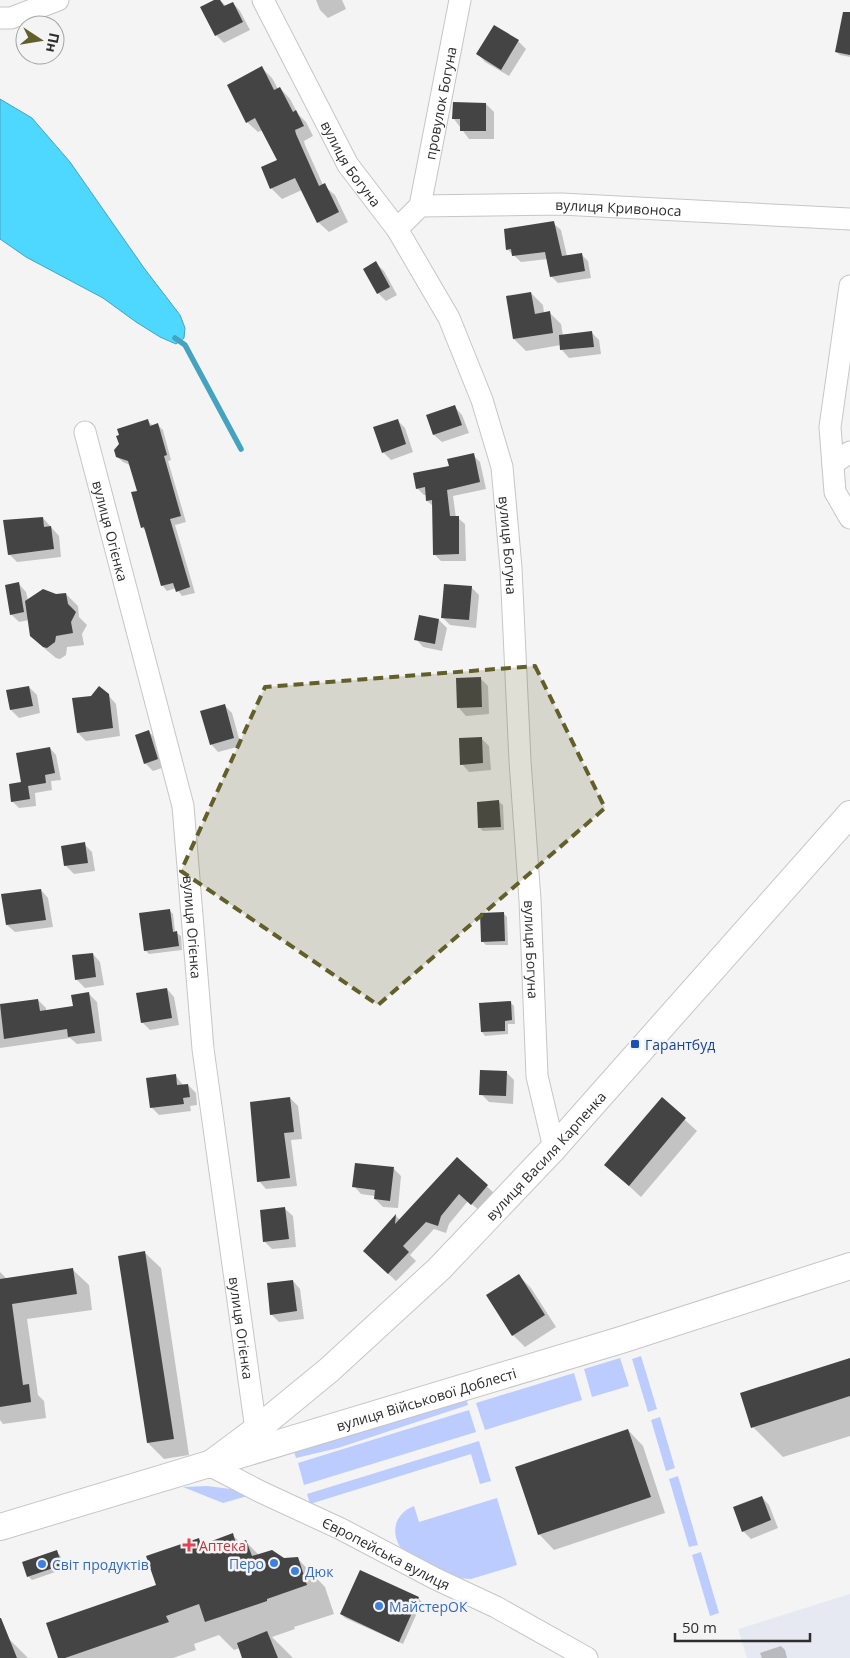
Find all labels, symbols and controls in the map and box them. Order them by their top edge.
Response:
north arrow [15,15,65,65]
text: Пн [42,31,65,54]
street label: провулок Богуна [420,45,460,161]
street label: вулиця Богуна [317,117,386,210]
street label: вулиця Кривоноса [555,194,682,220]
street label: вулиця Огієнка [89,478,133,583]
street label: вулиця Богуна [495,495,522,595]
street label: вулиця Огієнка [179,875,207,979]
street label: вулиця Богуна [521,900,543,999]
place label: Гарантбуд [645,1035,715,1054]
marker: Гарантбуд [629,1038,641,1050]
street label: вулиця Василя Карпенка [481,1087,610,1224]
street label: вулиця Огієнка [225,1275,258,1380]
street label: вулиця Військової Доблесті [334,1363,518,1435]
street label: Європейська вулиця [319,1512,453,1594]
place label: Аптека [199,1536,246,1555]
marker: Аптека [183,1539,195,1551]
place label: Перо [229,1554,264,1573]
place label: Світ продуктів [52,1555,149,1574]
marker: Перо [268,1557,280,1569]
marker: Світ продуктів [36,1558,48,1570]
place label: Дюк [305,1562,334,1581]
marker: Дюк [289,1565,301,1577]
place label: МайстерОК [389,1597,468,1616]
marker: МайстерОК [373,1600,385,1612]
scale bar [675,1610,810,1642]
text: 50 m [682,1617,717,1637]

